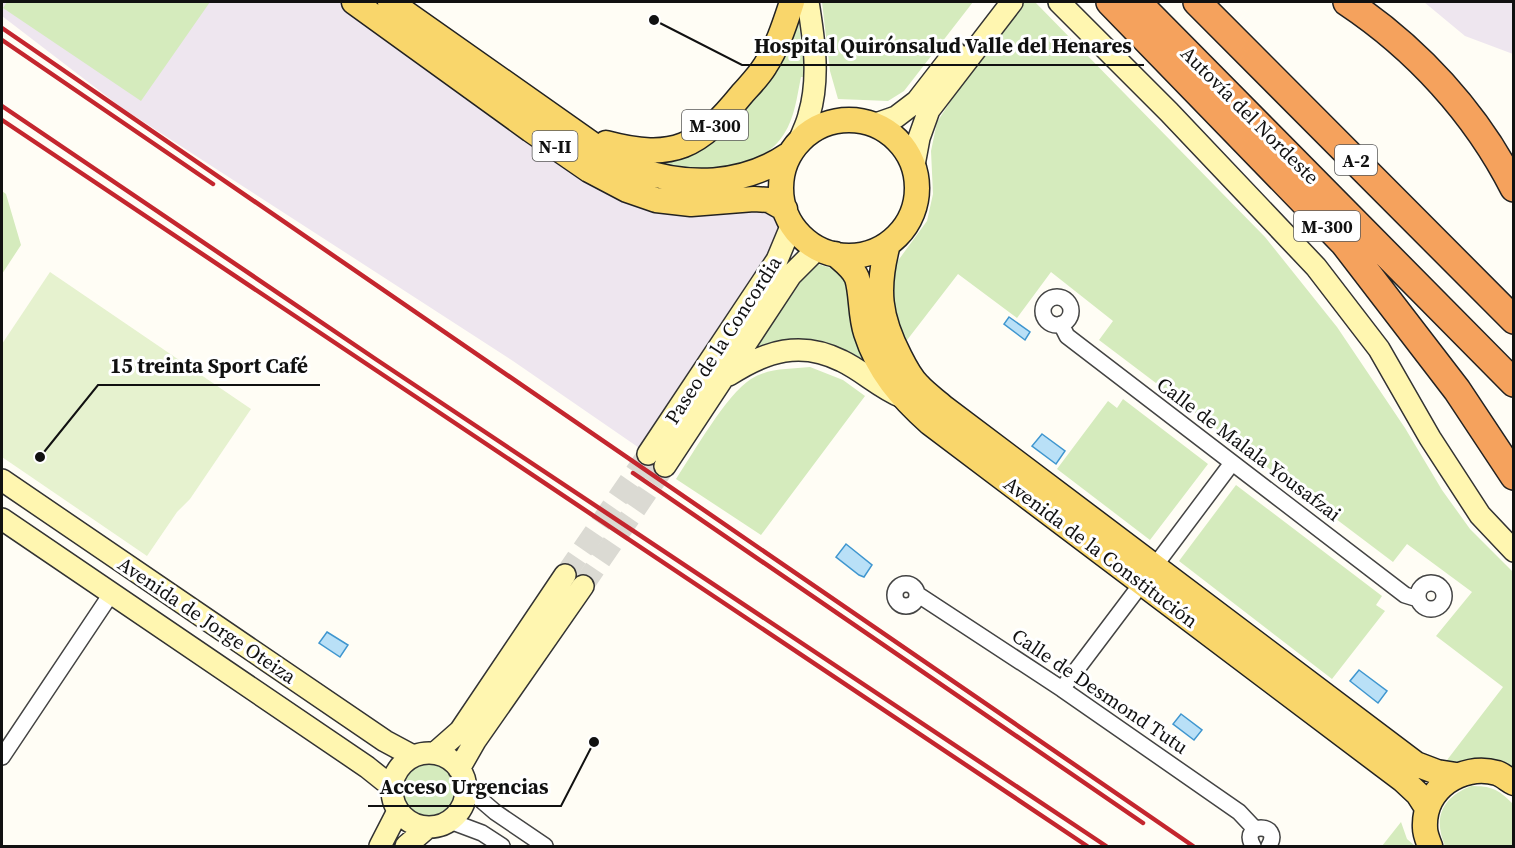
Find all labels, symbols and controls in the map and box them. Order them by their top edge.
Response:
callout: Hospital Quirónsalud Valle del Henares [742,26,1144,65]
text: Hospital Quirónsalud Valle del Henares [754,31,1132,60]
street label: Autovía del Nordeste [1175,40,1325,190]
road number: M-300 [682,110,748,140]
road number: N-II [532,131,578,161]
road number: A-2 [1335,145,1377,175]
road number: M-300 [1294,211,1360,241]
street label: Paseo de la Concordia [658,250,788,430]
callout: 15 treinta Sport Café [98,346,320,385]
text: 15 treinta Sport Café [110,351,308,380]
street label: Calle de Malala Yousafzai [1151,370,1347,528]
street label: Avenida de la Constitución [998,470,1204,634]
street label: Avenida de Jorge Oteiza [112,550,302,691]
street label: Calle de Desmond Tutu [1006,622,1194,760]
callout: Acceso Urgencias [368,767,561,806]
text: Acceso Urgencias [379,772,549,801]

